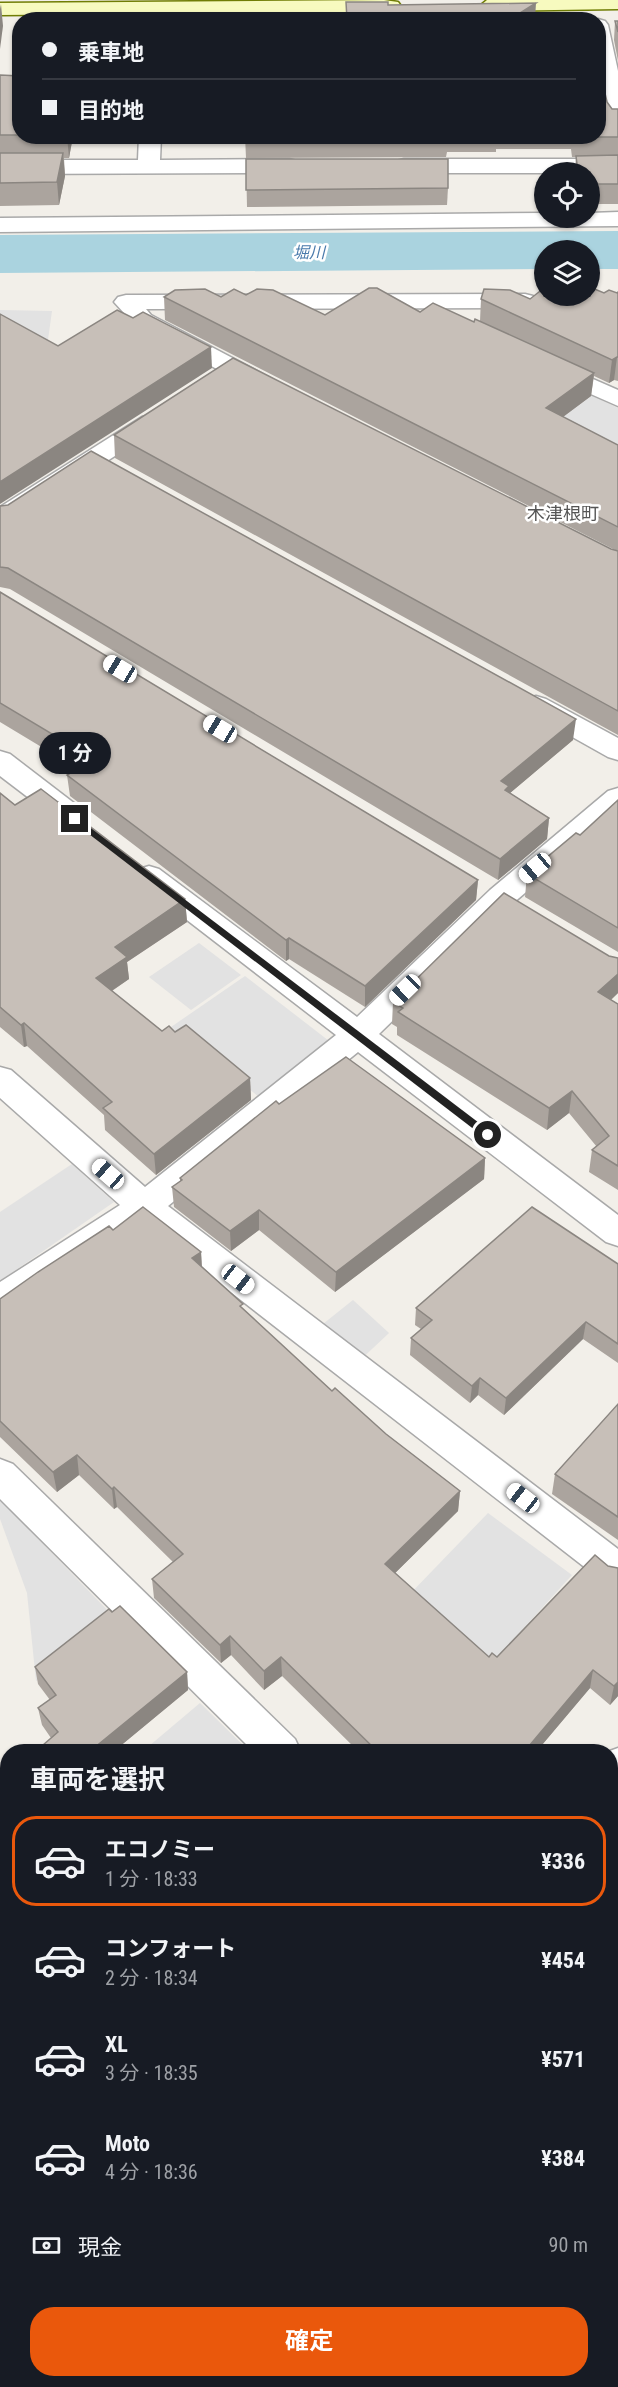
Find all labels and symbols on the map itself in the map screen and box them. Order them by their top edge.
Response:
water label: 堀川 [293,243,327,262]
district label: 木津根町 [527,503,599,524]
car [100,652,140,686]
car [200,712,240,746]
callout: 1 分 [39,732,111,774]
route end [61,805,88,832]
car [515,850,555,886]
car [386,971,424,1009]
route start [474,1121,501,1148]
car [89,1155,127,1193]
car [218,1261,258,1297]
car [503,1480,543,1516]

